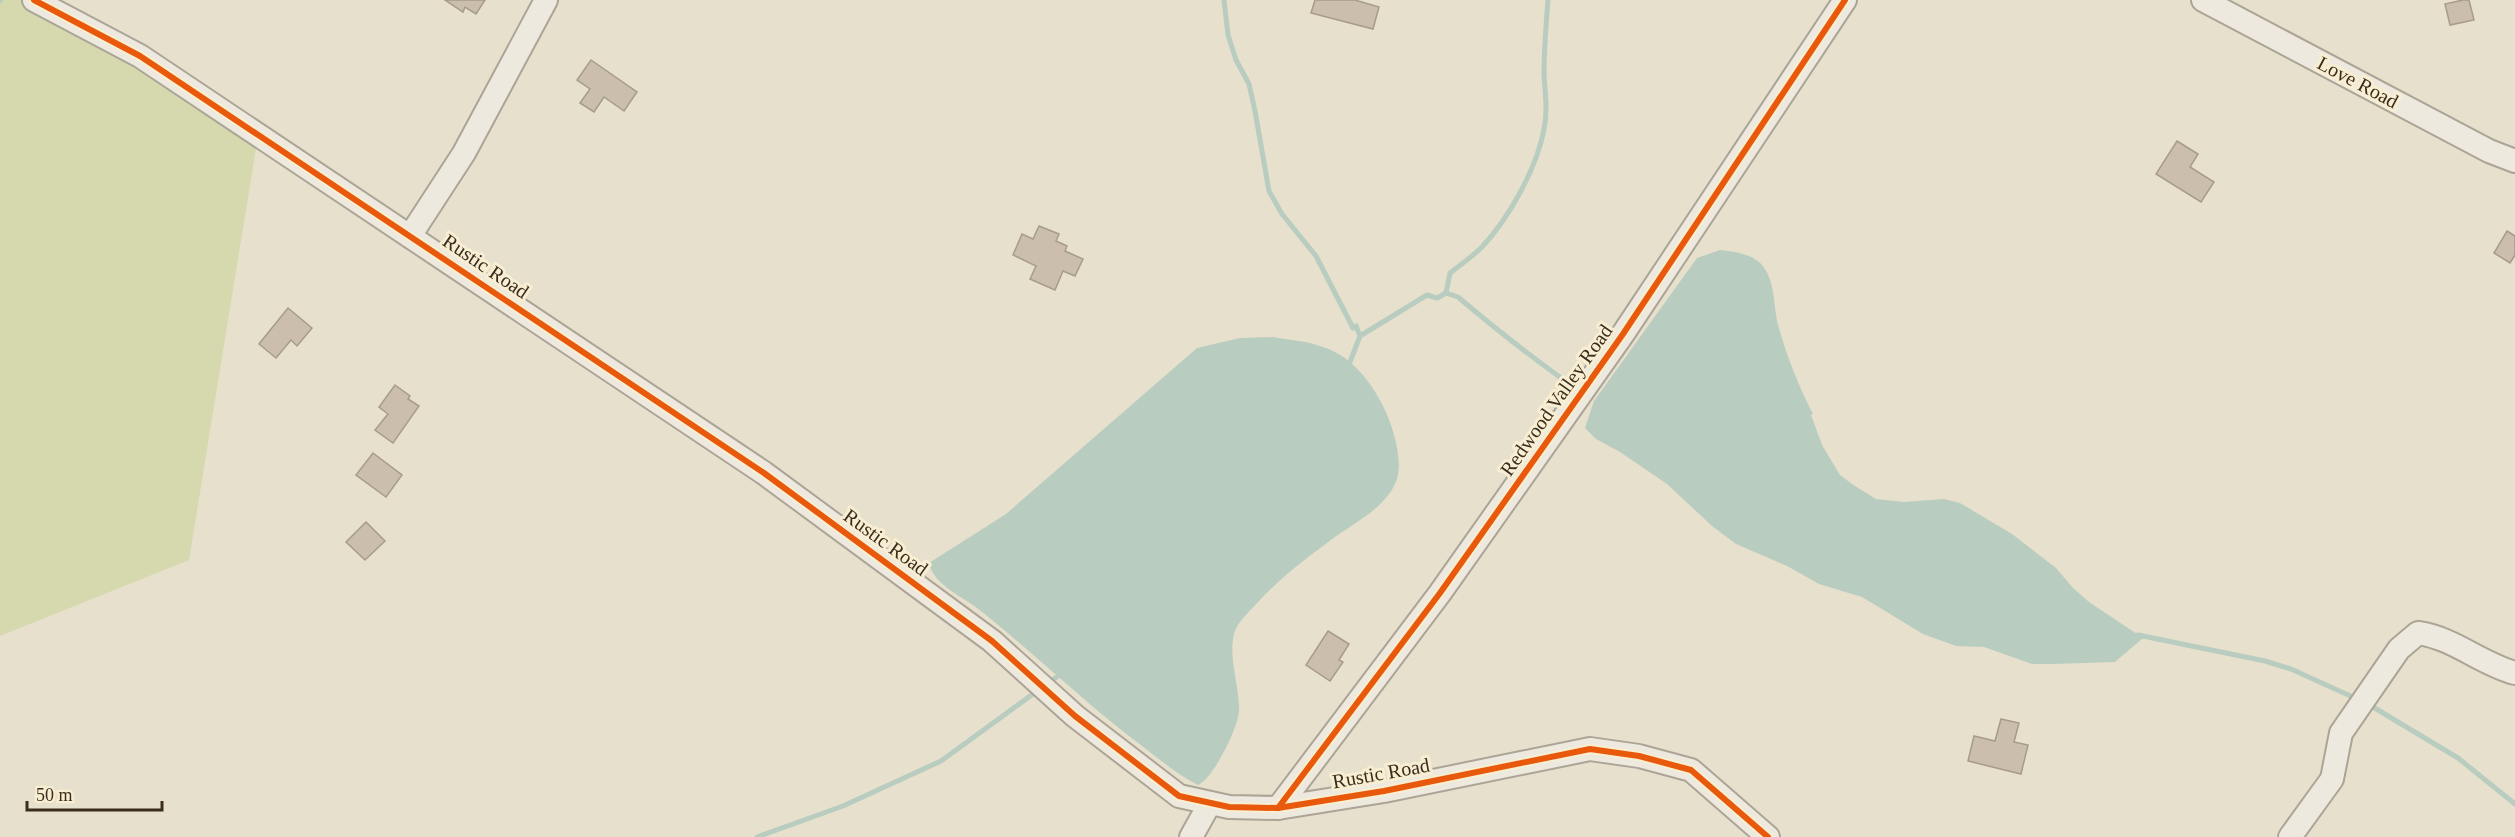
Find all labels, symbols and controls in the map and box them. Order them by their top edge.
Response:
street label: Love Road [2314,52,2402,112]
street label: Rustic Road [439,229,533,303]
street label: Redwood Valley Road [1495,320,1617,480]
street label: Rustic Road [840,504,932,580]
street label: Rustic Road [1331,754,1431,792]
scale bar [27,774,162,812]
text: 50 m [36,785,73,805]

